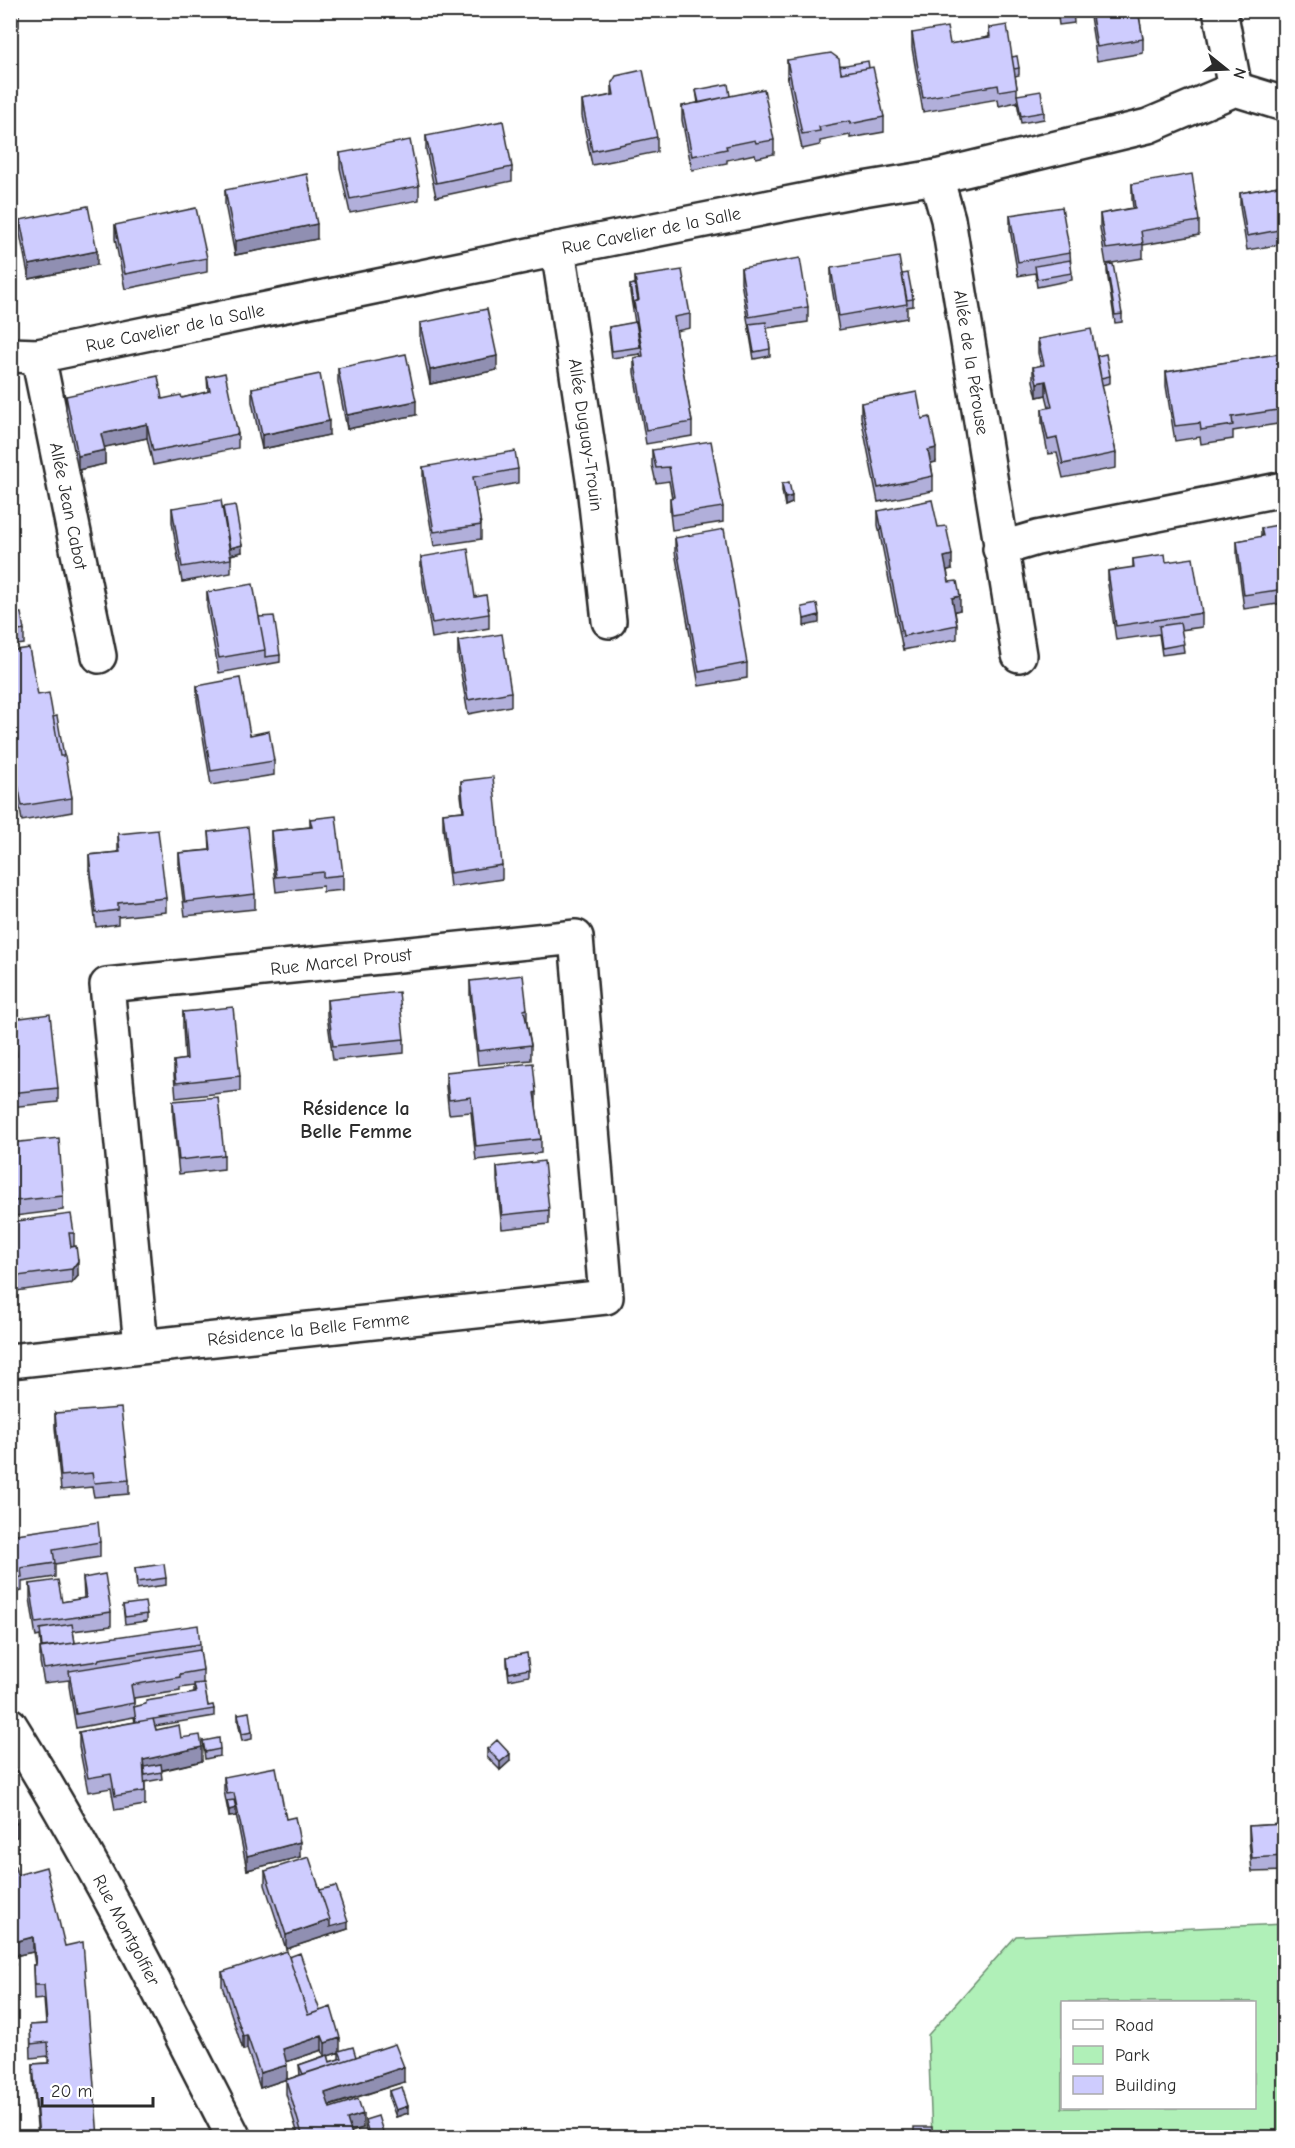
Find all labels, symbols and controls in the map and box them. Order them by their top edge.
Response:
north arrow [1196,39,1256,99]
text: N [1229,66,1249,81]
street label: Rue Cavelier de la Salle [560,203,743,258]
street label: Allée de la Pérouse [949,288,994,437]
street label: Rue Cavelier de la Salle [84,299,266,356]
street label: Allée Duguay-Trouin [564,357,607,512]
street label: Allée Jean Cabot [45,440,92,572]
street label: Rue Marcel Proust [269,944,413,980]
district label: Résidence la Belle Femme [300,1097,412,1143]
street label: Résidence la Belle Femme [206,1308,410,1350]
street label: Rue Montgolfier [89,1871,165,1990]
legend [1061,2001,1256,2109]
text: Road [1115,2015,1154,2036]
text: Park [1115,2045,1150,2066]
scale bar [42,2070,153,2108]
text: Building [1115,2075,1177,2096]
text: 20 m [51,2081,92,2102]

